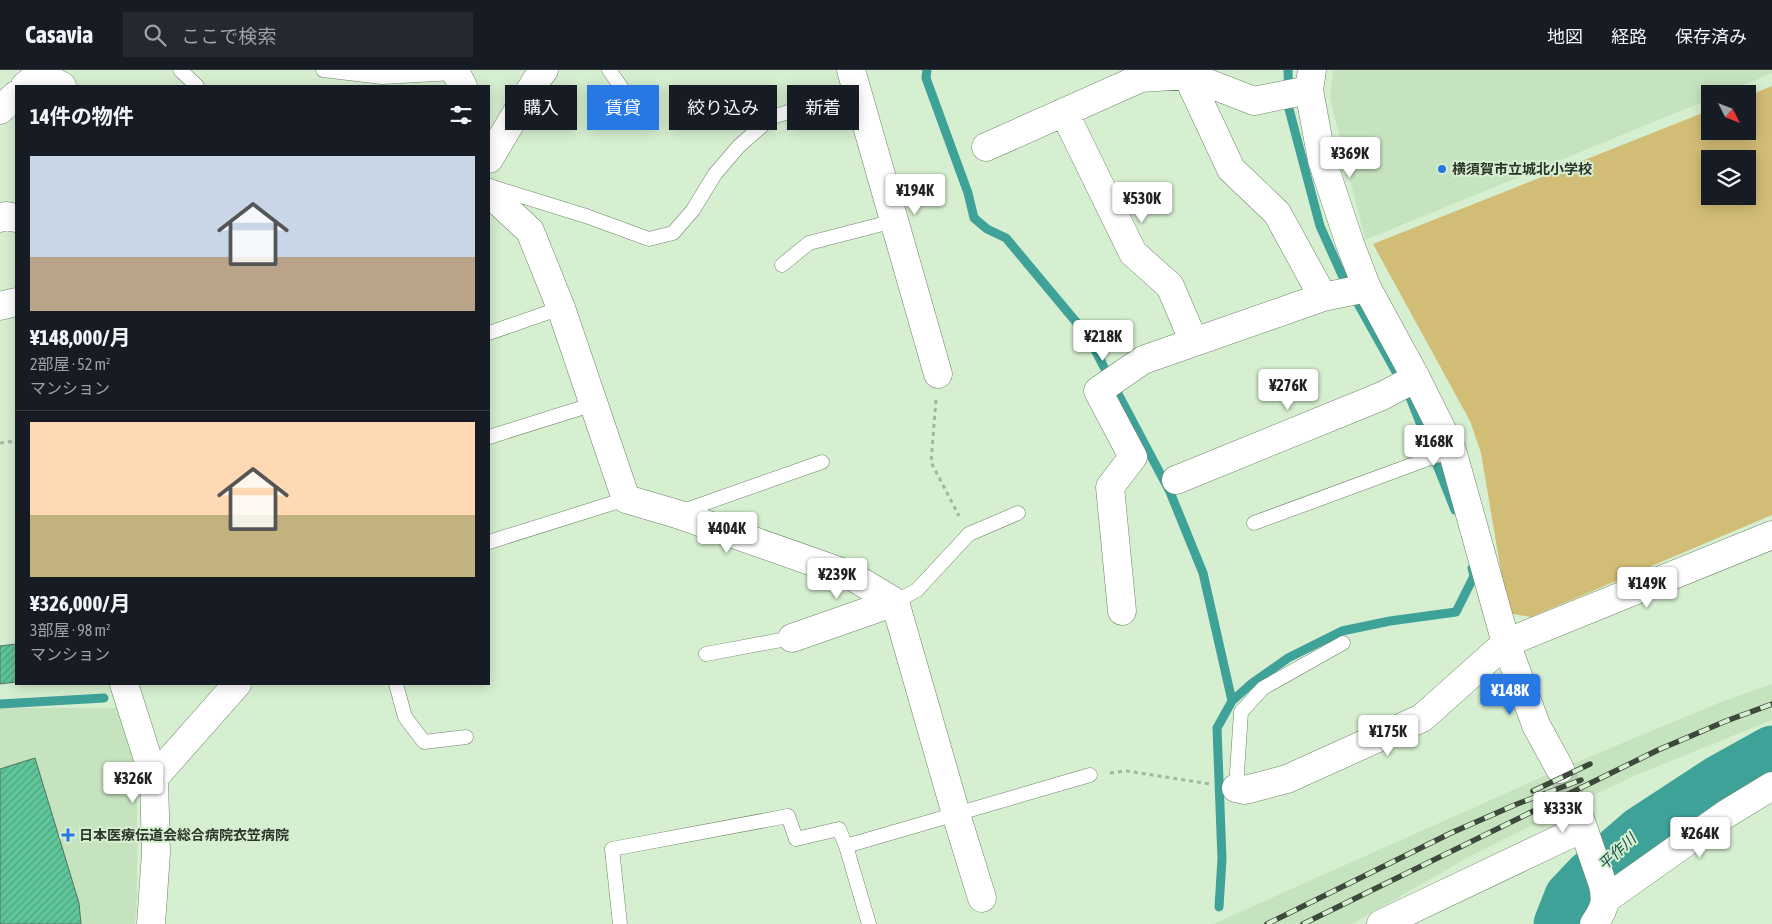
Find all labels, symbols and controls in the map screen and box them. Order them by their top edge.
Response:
search box [123,12,473,57]
text: Casavia [25,21,93,48]
icon: search [141,21,169,49]
text: ここで検索 [181,25,276,47]
text: 地図 [1547,26,1583,47]
text: 経路 [1611,26,1647,47]
text: 保存済み [1675,26,1747,47]
chip: 購入 [505,85,577,130]
chip: 賃貸 [587,85,659,130]
chip: 絞り込み [669,85,777,130]
chip: 新着 [787,85,859,130]
north arrow [1701,85,1756,140]
map controls [1701,85,1756,205]
icon: filters [447,101,475,129]
text: 14件の物件 [30,104,134,128]
pin: ¥369K [1315,136,1385,179]
text: ¥369K [1331,144,1369,162]
button: layers [1701,150,1756,205]
place label: 横須賀市立城北小学校 [1452,161,1592,177]
marker: 横須賀市立城北小学校 [1436,163,1448,175]
pin: ¥194K [880,174,950,216]
text: ¥194K [896,181,934,199]
pin: ¥530K [1107,182,1177,224]
icon: home [208,189,298,279]
text: ¥530K [1123,189,1161,207]
pin: ¥218K [1068,320,1138,362]
text: ¥148,000/月 [30,325,130,349]
text: ¥218K [1084,327,1122,345]
text: 2部屋 · 52 m² [30,355,111,373]
pin: ¥276K [1253,368,1323,411]
text: ¥276K [1269,376,1307,394]
text: マンション [30,379,110,397]
pin: ¥168K [1399,424,1469,467]
text: ¥168K [1415,432,1453,450]
icon: home [208,454,298,544]
pin: ¥404K [692,512,762,554]
text: ¥404K [708,519,746,537]
pin: ¥239K [802,558,872,600]
text: ¥239K [818,565,856,583]
pin: ¥149K [1612,566,1682,609]
text: ¥149K [1628,574,1666,592]
text: ¥326,000/月 [30,591,130,615]
text: 3部屋 · 98 m² [30,621,111,639]
text: マンション [30,645,110,663]
pin: ¥148K [1475,674,1545,716]
text: ¥148K [1491,681,1529,699]
pin: ¥175K [1353,714,1423,757]
text: ¥175K [1369,722,1407,740]
pin: ¥326K [98,762,168,804]
text: ¥326K [114,769,152,787]
pin: ¥333K [1528,792,1598,834]
text: ¥333K [1544,799,1582,817]
pin: ¥264K [1665,816,1735,859]
text: ¥264K [1681,824,1719,842]
place label: 日本医療伝道会総合病院衣笠病院 [79,827,289,843]
marker: 日本医療伝道会総合病院衣笠病院 [61,828,75,842]
water label: 平作川 [1594,829,1640,873]

